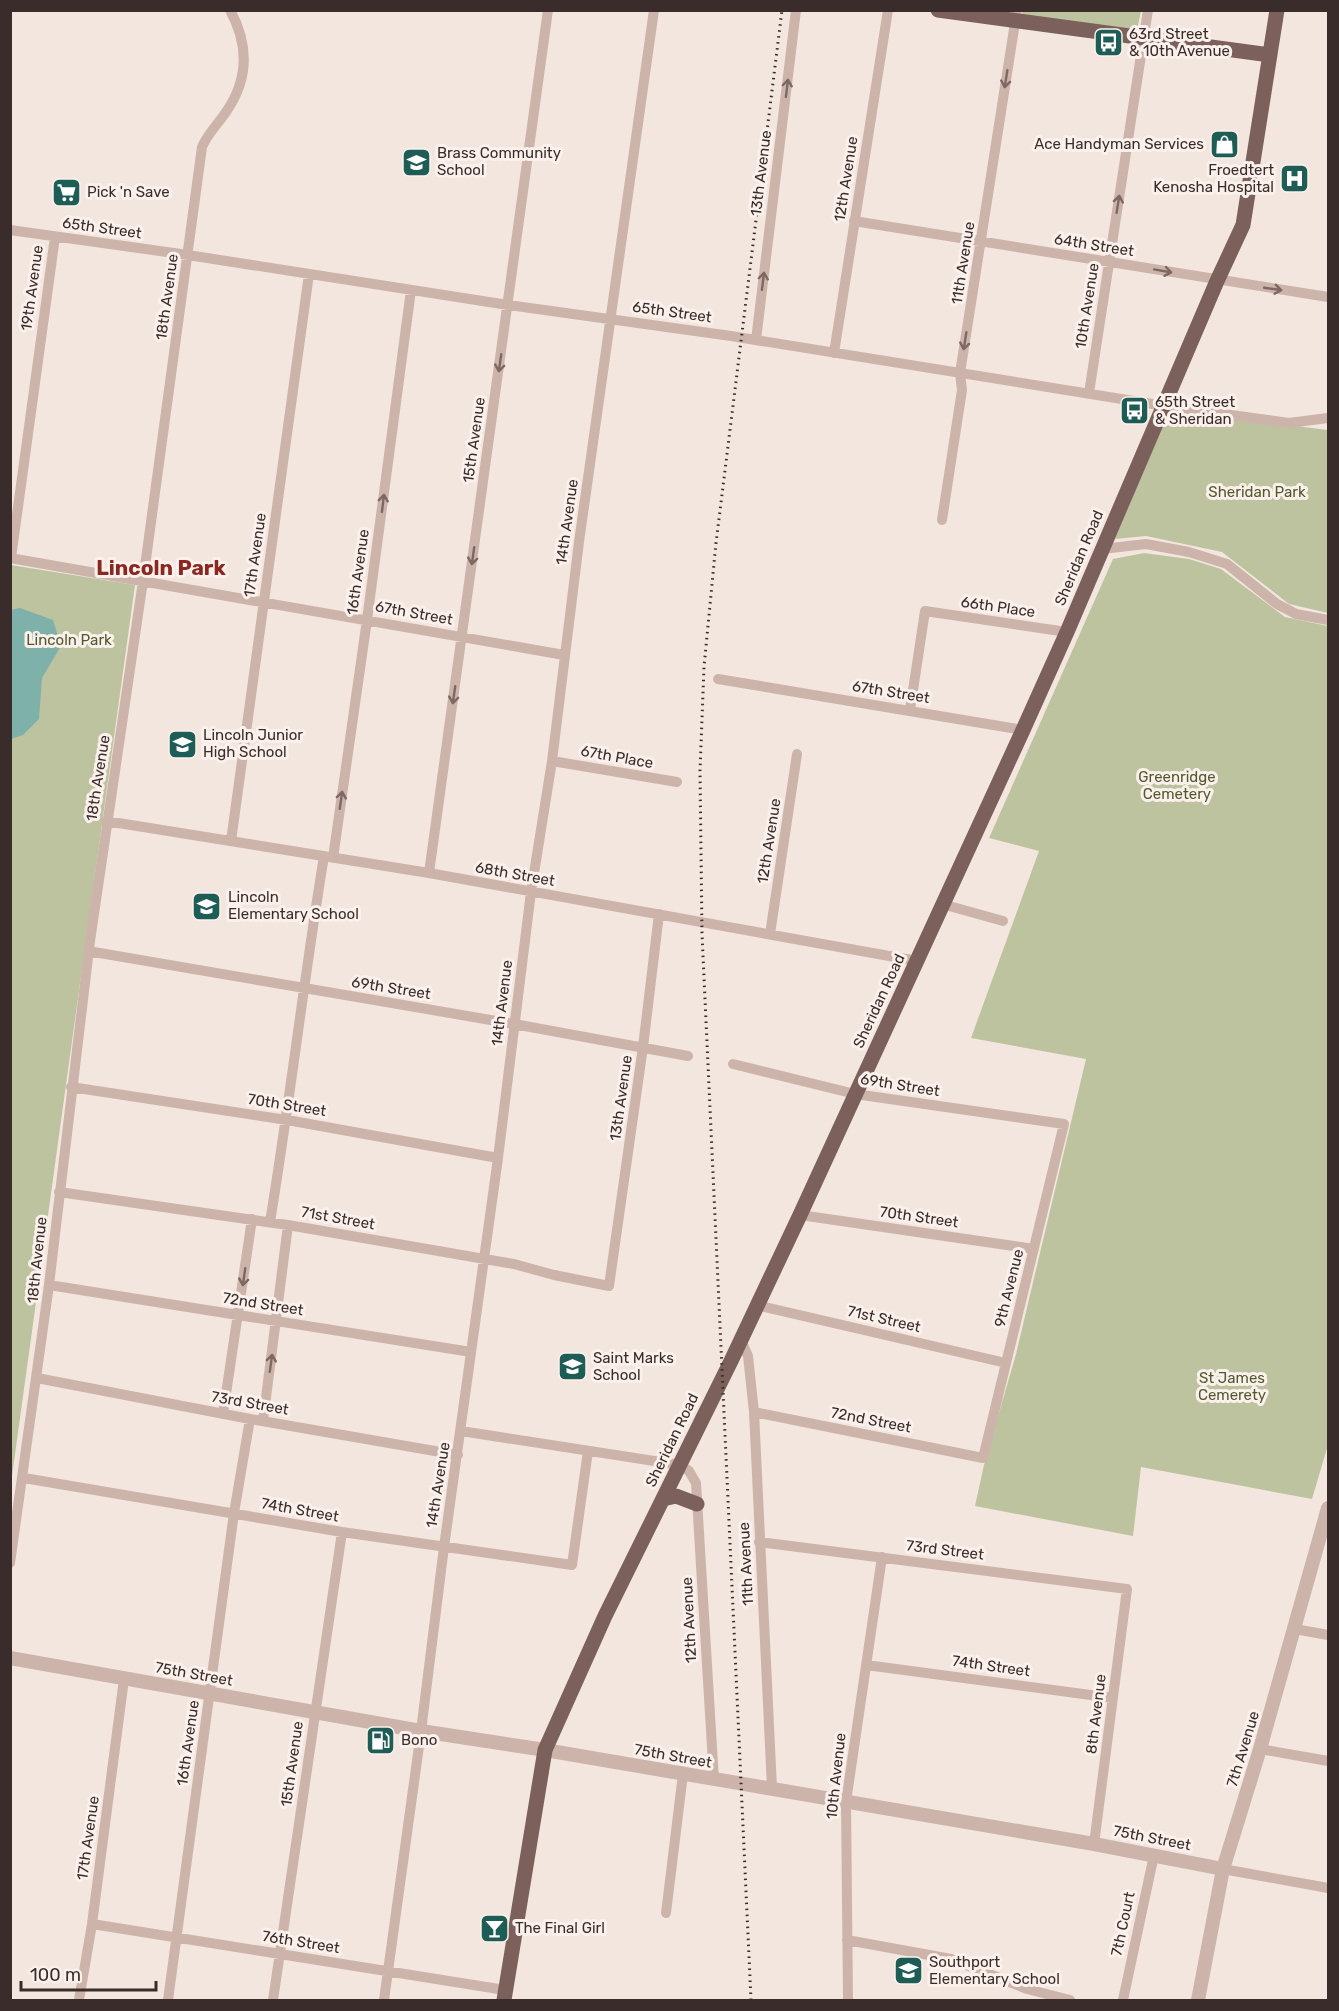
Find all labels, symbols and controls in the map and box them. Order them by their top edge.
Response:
place label: 63rd Street & 10th Avenue [1129,25,1230,60]
bus stop icon: 63rd Street & 10th Avenue [1092,27,1124,59]
one-way arrow [1001,68,1012,88]
one-way arrow [782,79,793,98]
shop icon: Ace Handyman Services [1209,128,1241,160]
street label: 13th Avenue [747,129,775,217]
street label: 12th Avenue [830,135,862,223]
place label: Ace Handyman Services [1034,135,1204,153]
place label: Brass Community School [437,144,561,179]
school or university icon: Brass Community School [400,146,432,178]
place label: Froedtert Kenosha Hospital [1153,161,1274,196]
hospital icon: Froedtert Kenosha Hospital [1279,163,1311,195]
supermarket icon: Pick 'n Save [50,176,82,208]
place label: Pick 'n Save [87,183,170,201]
one-way arrow [1113,195,1124,215]
street label: 65th Street [61,214,143,242]
street label: 11th Avenue [948,220,978,306]
street label: 64th Street [1053,230,1135,260]
street label: 19th Avenue [17,244,47,332]
street label: 18th Avenue [152,253,182,341]
street label: 10th Avenue [1071,262,1103,350]
one-way arrow [1153,266,1172,277]
one-way arrow [758,272,769,292]
one-way arrow [1262,283,1282,294]
street label: 65th Street [631,298,713,326]
one-way arrow [960,331,971,351]
one-way arrow [494,353,505,372]
place label: 65th Street & Sheridan [1155,393,1235,428]
bus stop icon: 65th Street & Sheridan [1118,395,1150,427]
street label: 15th Avenue [459,396,489,484]
street label: 14th Avenue [552,478,582,566]
park label: Sheridan Park [1208,483,1306,501]
one-way arrow [377,494,388,513]
street label: Sheridan Road [1051,508,1107,608]
street label: 17th Avenue [240,512,270,598]
street label: 16th Avenue [343,528,373,616]
one-way arrow [467,546,478,565]
district label: Lincoln Park [96,555,226,580]
street label: 66th Place [960,593,1036,621]
street label: 67th Street [374,597,454,629]
park label: Lincoln Park [26,631,112,649]
street label: 67th Street [851,677,931,707]
one-way arrow [448,684,459,704]
place label: Lincoln Junior High School [203,726,303,761]
school or university icon: Lincoln Junior High School [166,728,198,760]
street label: 18th Avenue [82,734,114,822]
street label: 67th Place [579,742,655,772]
park label: Greenridge Cemetery [1138,768,1216,803]
one-way arrow [336,791,347,810]
street label: 12th Avenue [753,797,785,885]
street label: 68th Street [474,858,556,890]
place label: Lincoln Elementary School [228,888,359,923]
school or university icon: Lincoln Elementary School [191,890,223,922]
street label: Sheridan Road [849,951,909,1051]
street label: 14th Avenue [488,959,516,1047]
street label: 69th Street [350,973,432,1003]
street label: 13th Avenue [606,1054,636,1142]
street label: 69th Street [859,1070,941,1100]
street label: 70th Street [246,1090,328,1120]
street label: 71st Street [300,1203,376,1233]
street label: 70th Street [879,1203,960,1231]
street label: 18th Avenue [24,1216,50,1304]
street label: 9th Avenue [991,1247,1027,1329]
one-way arrow [238,1267,249,1287]
street label: 72nd Street [221,1289,305,1319]
street label: 71st Street [846,1302,923,1336]
place label: Saint Marks School [593,1349,674,1384]
school or university icon: Saint Marks School [556,1351,588,1383]
one-way arrow [266,1354,277,1373]
park label: St James Cemerety [1198,1369,1266,1404]
street label: 73rd Street [210,1387,290,1419]
street label: Sheridan Road [642,1390,702,1490]
street label: 72nd Street [829,1403,913,1437]
street label: 14th Avenue [422,1441,454,1529]
street label: 74th Street [260,1494,340,1526]
street label: 11th Avenue [735,1522,757,1606]
street label: 73rd Street [905,1536,985,1564]
street label: 12th Avenue [678,1577,700,1663]
street label: 74th Street [951,1652,1031,1680]
street label: 75th Street [154,1658,234,1690]
street label: 8th Avenue [1082,1673,1110,1755]
street label: 16th Avenue [173,1699,203,1787]
street label: 7th Avenue [1223,1709,1263,1789]
street label: 15th Avenue [277,1720,307,1808]
fuel station icon: Bono [364,1724,396,1756]
place label: Bono [401,1731,437,1749]
street label: 10th Avenue [823,1732,849,1820]
street label: 75th Street [633,1740,713,1772]
street label: 17th Avenue [73,1795,103,1881]
street label: 75th Street [1112,1822,1192,1854]
street label: 7th Court [1107,1890,1139,1958]
bar icon: The Final Girl [478,1912,510,1944]
place label: The Final Girl [515,1919,605,1937]
street label: 76th Street [261,1927,341,1957]
place label: Southport Elementary School [929,1953,1060,1988]
scale bar [21,1954,156,1992]
school or university icon: Southport Elementary School [892,1955,924,1987]
text: 100 m [30,1964,81,1986]

